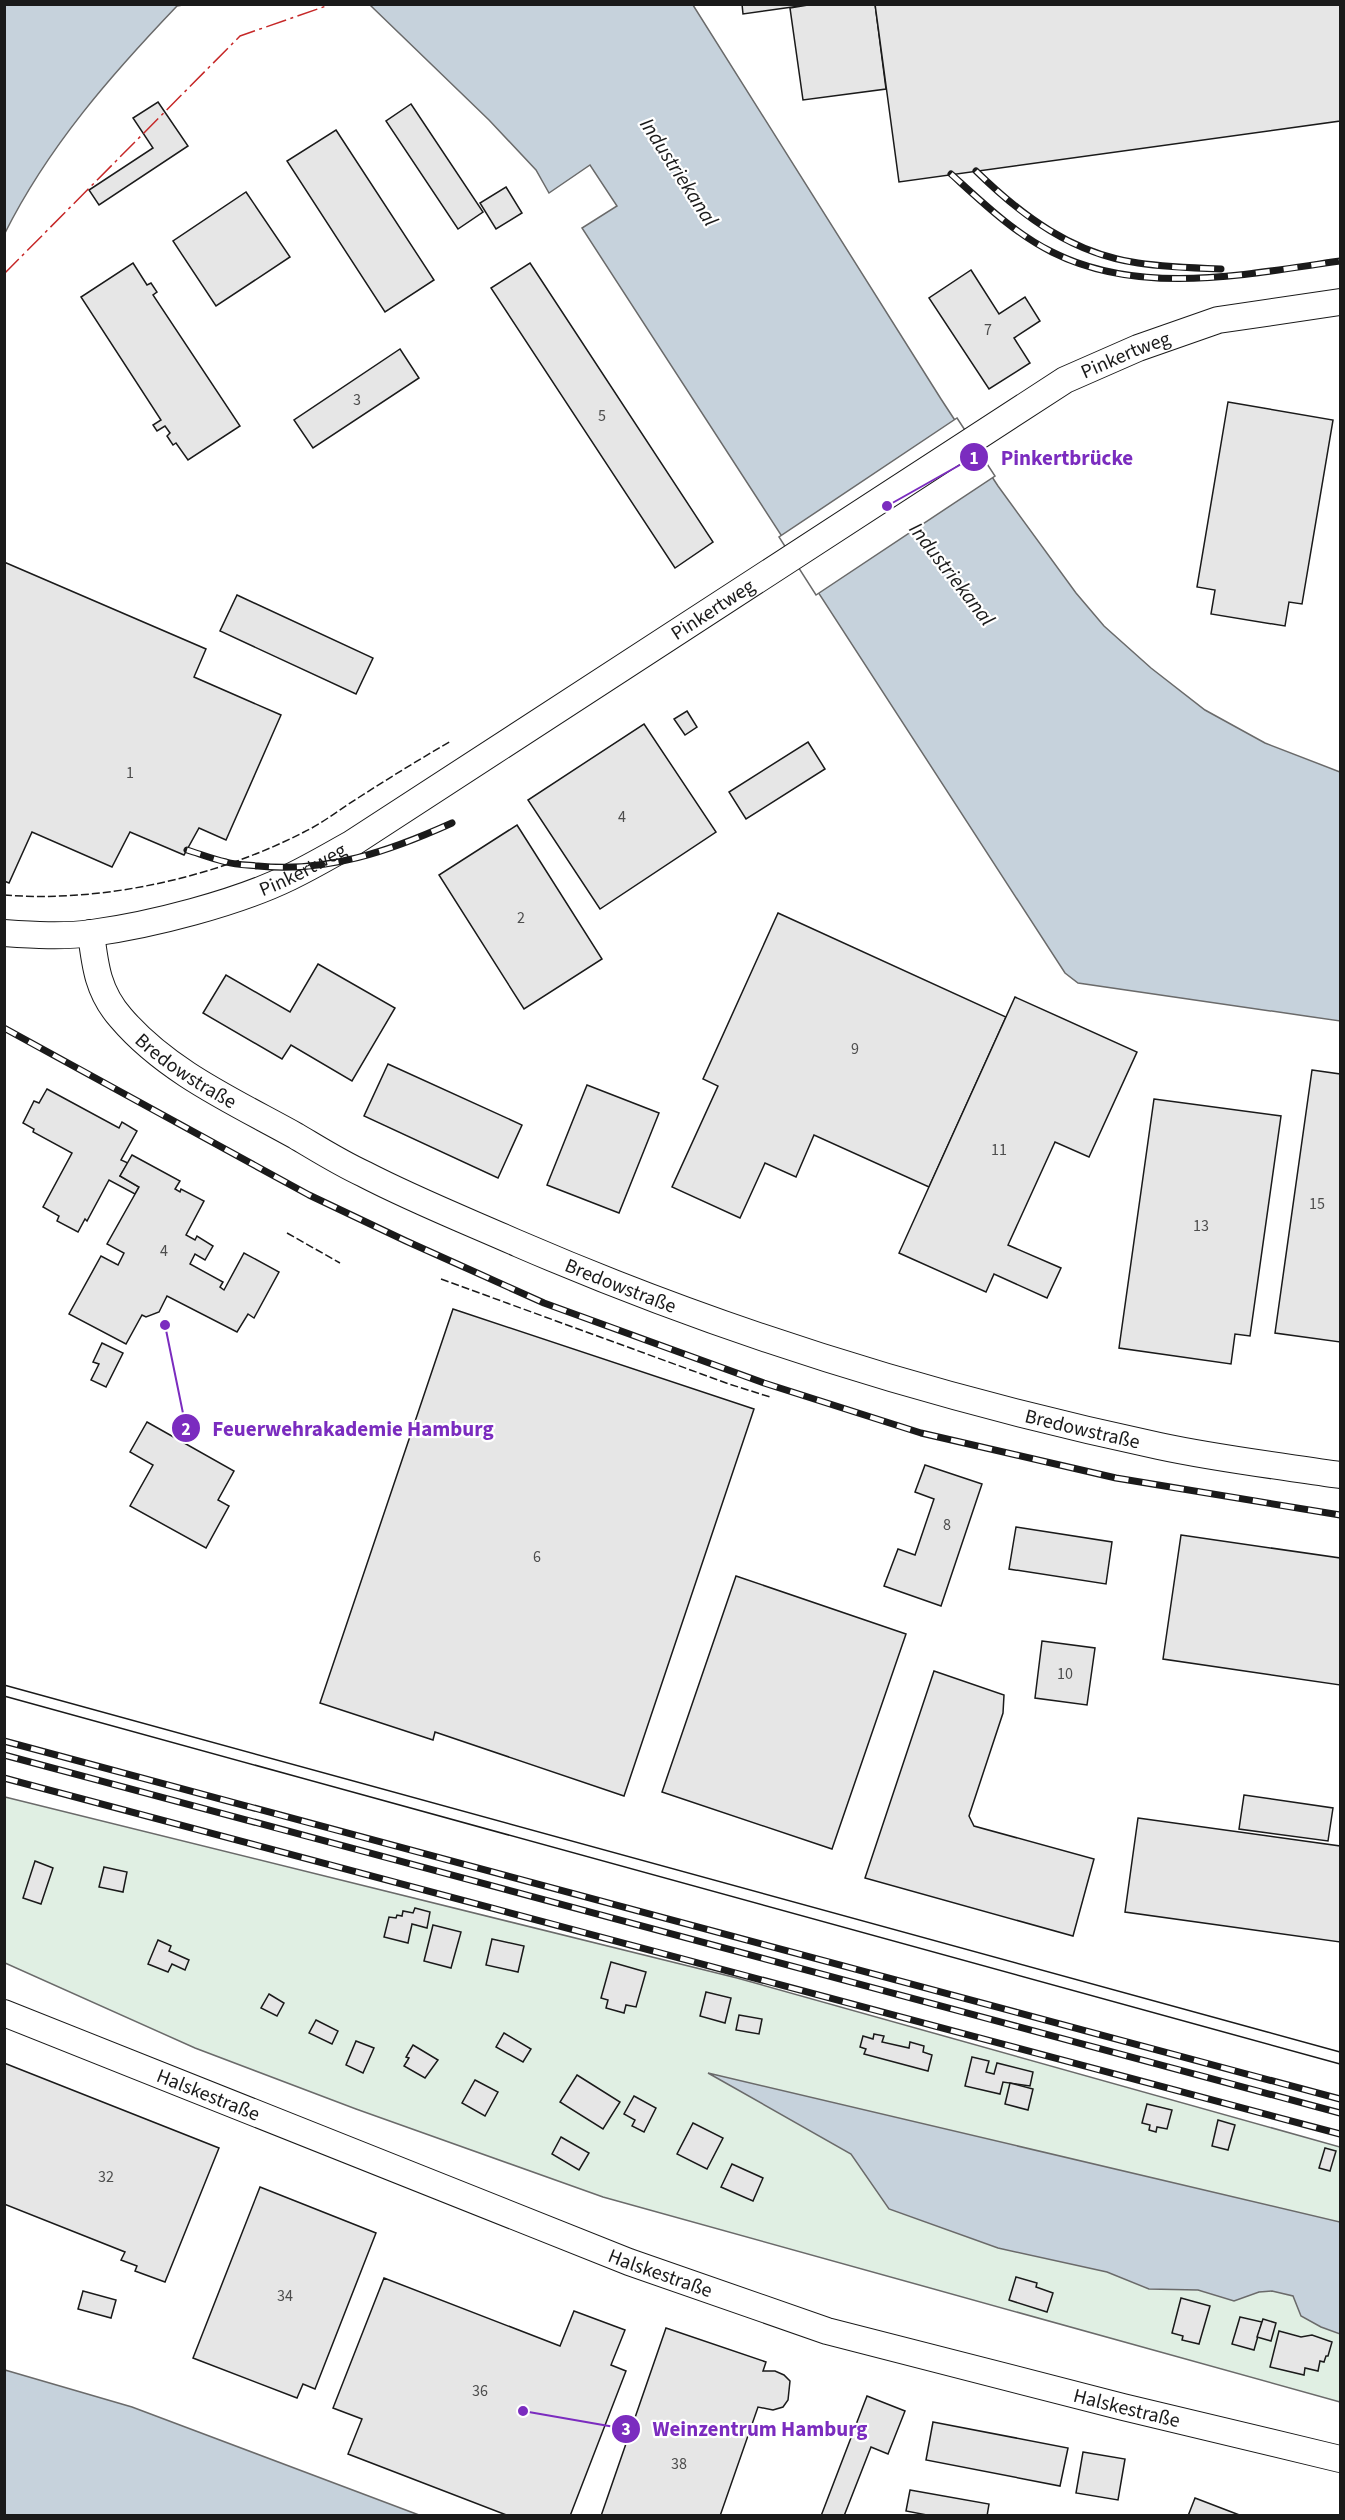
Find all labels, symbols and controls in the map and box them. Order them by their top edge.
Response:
water label: Industriekanal [633,112,726,233]
house number: 7 [984,319,992,341]
street label: Pinkertweg [1076,325,1174,386]
house number: 3 [353,389,361,411]
house number: 5 [598,405,606,427]
callout: Pinkertbrücke [959,438,1146,477]
text: Pinkertbrücke [1001,443,1133,473]
text: 1 [969,446,979,471]
water label: Industriekanal [902,516,1003,633]
street label: Pinkertweg [666,572,760,647]
house number: 1 [126,762,134,784]
house number: 4 [618,806,626,828]
street label: Pinkertweg [255,836,352,904]
house number: 2 [517,907,525,929]
street label: Bredowstraße [128,1027,241,1116]
house number: 9 [851,1038,859,1060]
house number: 11 [991,1139,1007,1161]
house number: 15 [1309,1193,1325,1215]
house number: 13 [1193,1215,1209,1237]
house number: 4 [160,1240,168,1262]
street label: Bredowstraße [560,1252,680,1321]
street label: Bredowstraße [1022,1402,1143,1457]
callout: Feuerwehrakademie Hamburg [171,1409,506,1448]
text: Feuerwehrakademie Hamburg [212,1414,494,1444]
text: 2 [181,1417,191,1442]
house number: 8 [943,1514,951,1536]
house number: 6 [533,1546,541,1568]
house number: 10 [1057,1663,1073,1685]
street label: Halskestraße [152,2062,264,2129]
house number: 32 [98,2166,114,2188]
street label: Halskestraße [604,2242,716,2305]
house number: 34 [277,2285,293,2307]
house number: 36 [472,2380,488,2402]
street label: Halskestraße [1070,2382,1183,2435]
callout: Weinzentrum Hamburg [611,2409,880,2448]
text: Weinzentrum Hamburg [652,2414,868,2444]
text: 3 [621,2417,631,2442]
house number: 38 [671,2453,687,2475]

